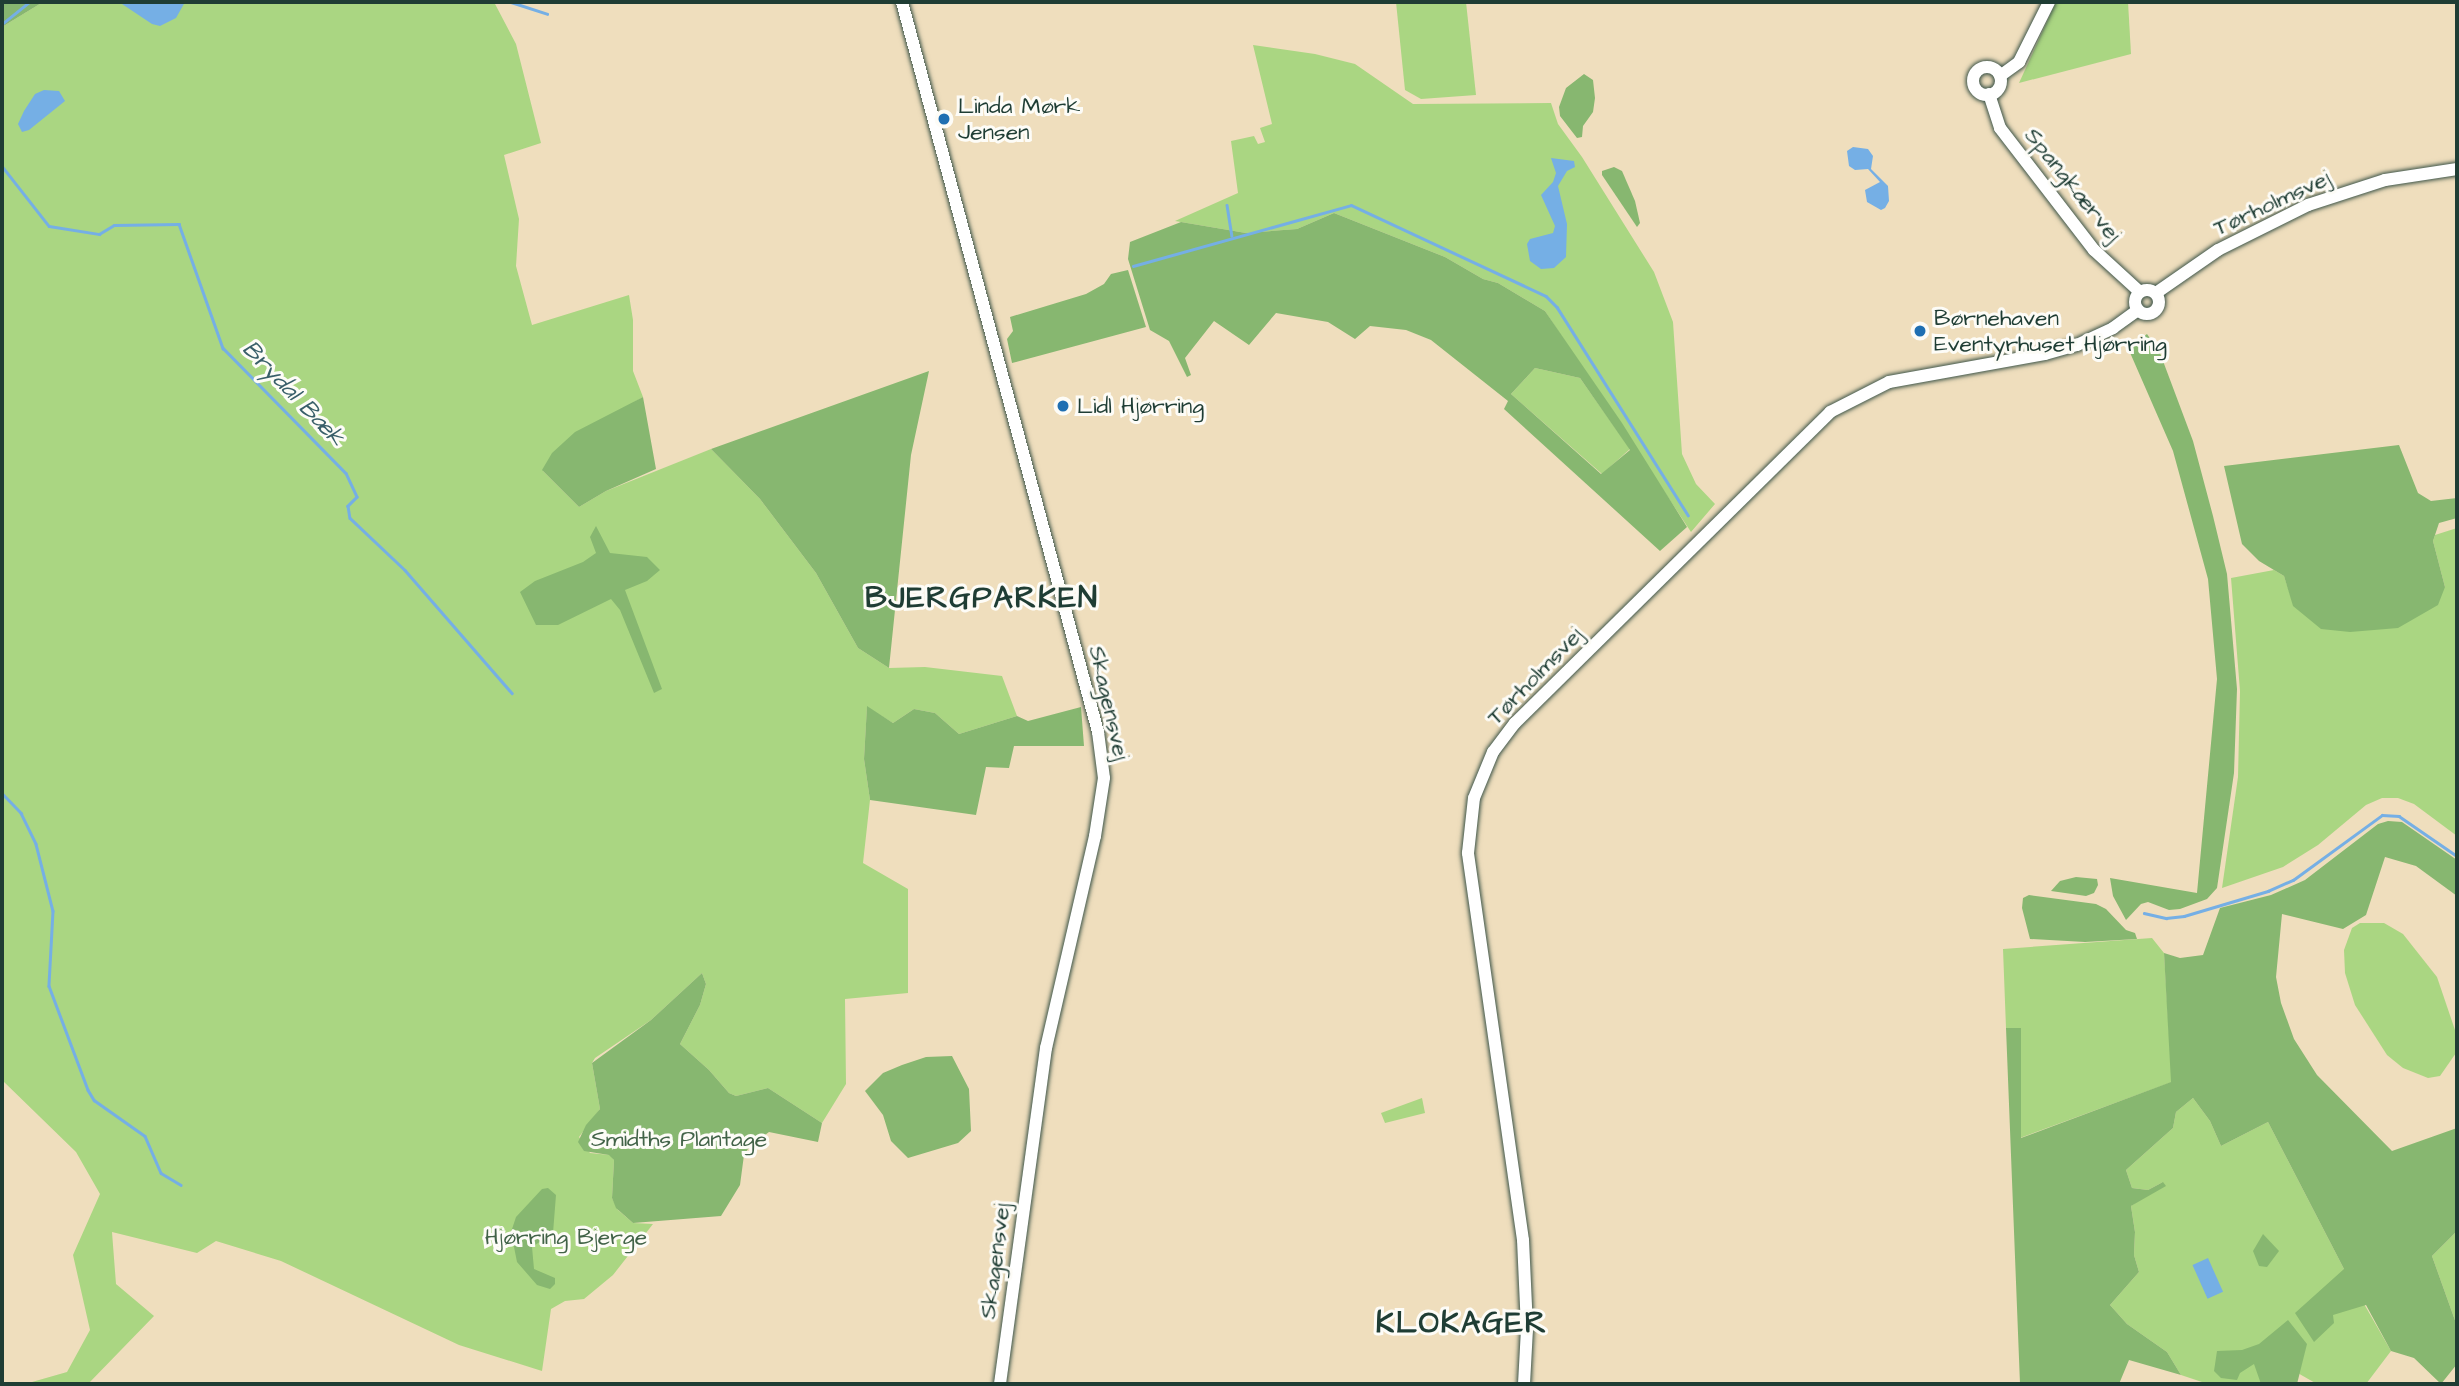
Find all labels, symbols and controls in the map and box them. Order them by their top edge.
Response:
place label: Linda Mørk Jensen [958,92,1080,146]
marker: Linda Mørk Jensen [936,111,952,127]
street label: Spangkærvej [2018,122,2128,248]
street label: Tørholmsvej [2209,164,2335,242]
place label: Børnehaven Eventyrhuset Hjørring [1934,304,2167,358]
marker: Børnehaven Eventyrhuset Hjørring [1912,323,1928,339]
water label: Brydal Bæk [236,335,350,453]
place label: Lidl Hjørring [1077,392,1204,420]
marker: Lidl Hjørring [1055,398,1071,414]
district label: BJERGPARKEN [867,580,1097,616]
street label: Tørholmsvej [1481,621,1589,731]
street label: Skagensvej [1082,643,1136,763]
park label: Smidths Plantage [591,1125,767,1153]
street label: Skagensvej [974,1202,1016,1320]
park label: Hjørring Bjerge [485,1223,647,1251]
district label: KLOKAGER [1377,1305,1547,1341]

